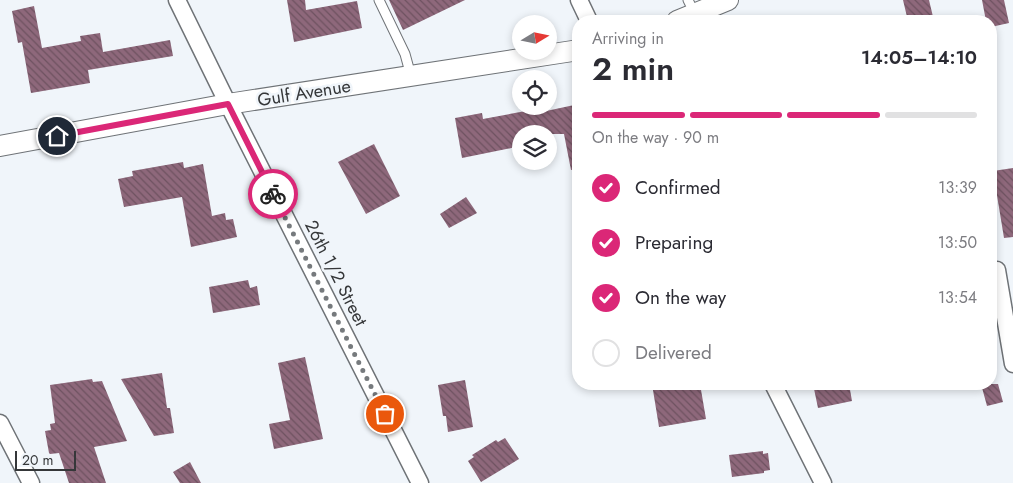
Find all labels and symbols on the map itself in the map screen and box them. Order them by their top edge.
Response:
north arrow [512,15,558,60]
street label: Gulf Avenue [255,73,353,113]
pin [36,115,78,157]
courier [248,169,298,219]
street label: 26th 1/2 Street [298,216,374,331]
pin [364,393,406,435]
scale bar [15,448,76,471]

